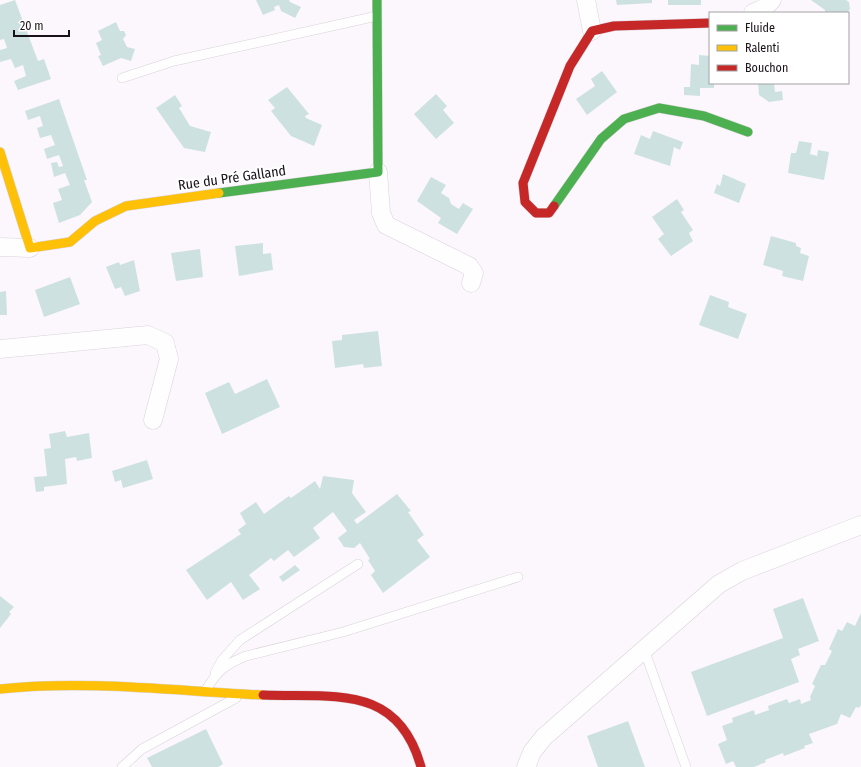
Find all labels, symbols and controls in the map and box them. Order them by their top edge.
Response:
scale bar [14,12,69,38]
legend [709,12,849,84]
text: 20 m [20,19,44,33]
text: Fluide [745,21,775,35]
text: Ralenti [745,41,780,55]
text: Bouchon [745,61,788,75]
street label: Rue du Pré Galland [177,162,287,194]

